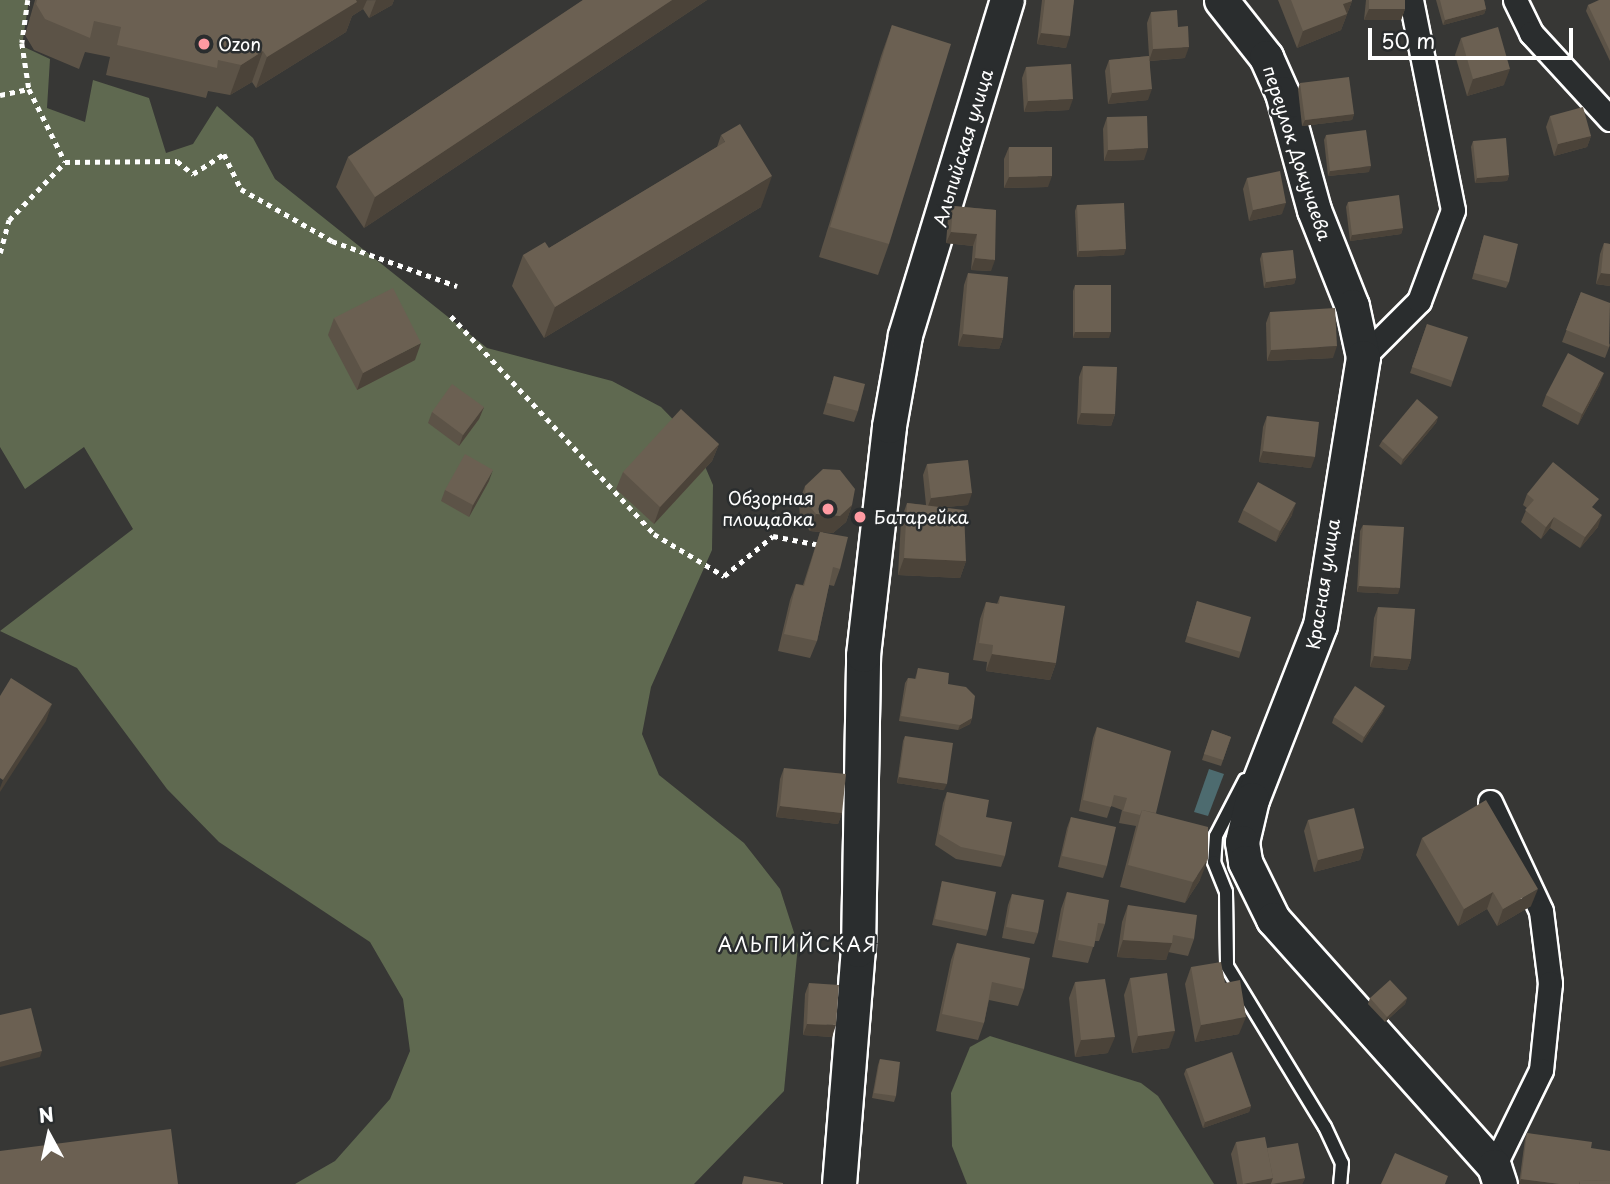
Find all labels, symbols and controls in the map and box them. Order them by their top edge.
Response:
scale bar [1372,14,1577,58]
text: 50 m [1381,24,1435,56]
place label: Ozon [218,33,261,55]
marker: Ozon [196,36,212,52]
street label: переулок Докучаева [1258,63,1336,243]
street label: Альпийская улица [929,66,997,230]
place label: Обзорная площадка [722,488,814,530]
marker: Обзорная площадка [820,501,836,517]
place label: Батарейка [874,506,969,528]
marker: Батарейка [852,509,868,525]
street label: Красная улица [1302,516,1344,652]
district label: АЛЬПИЙСКАЯ [719,934,877,956]
text: N [37,1099,55,1129]
north arrow [14,1100,84,1170]

